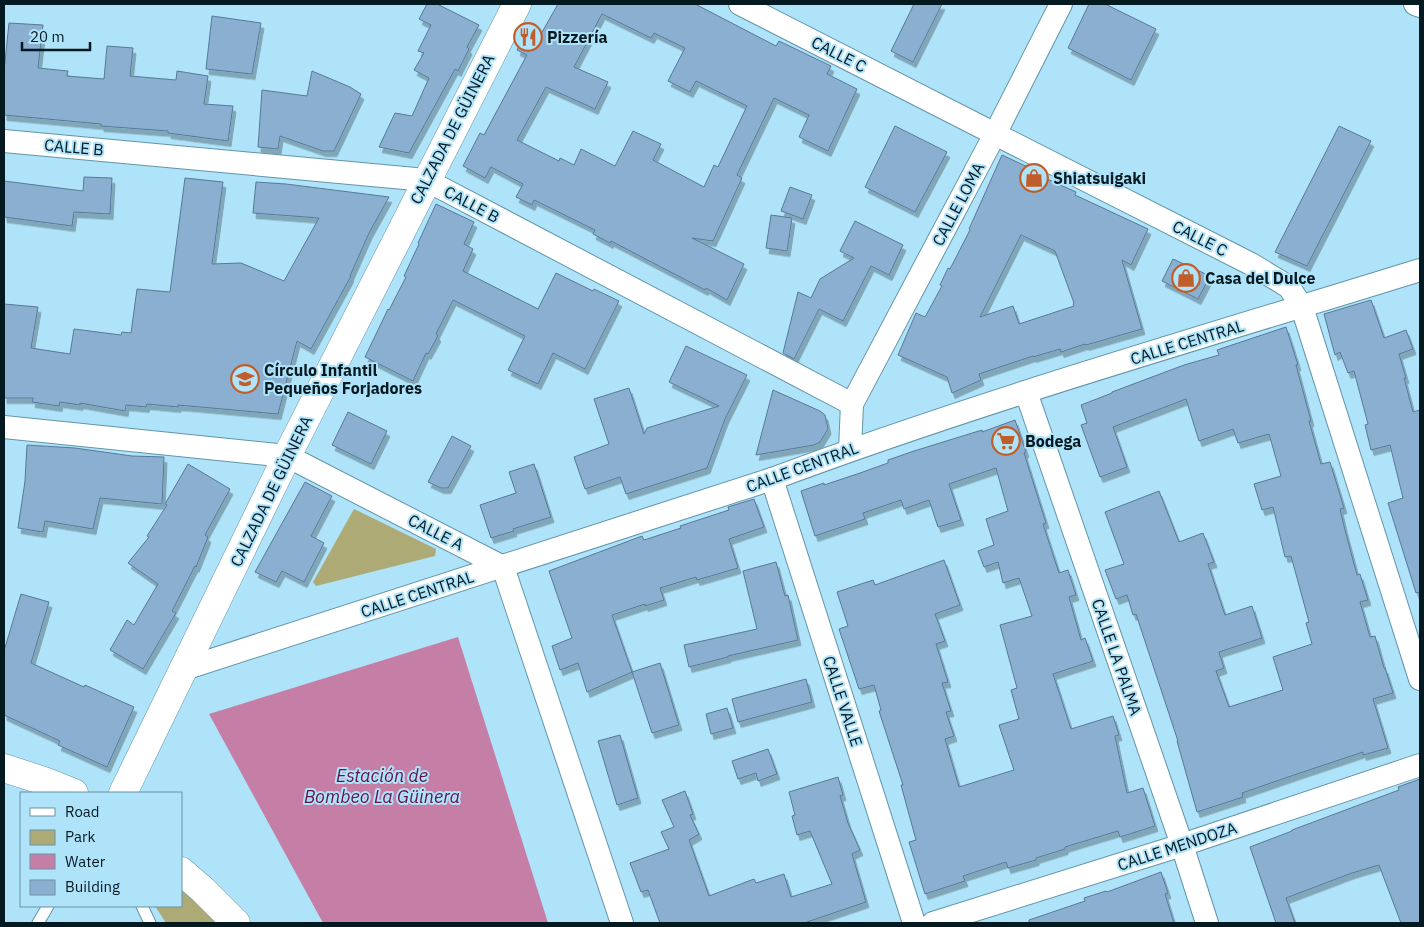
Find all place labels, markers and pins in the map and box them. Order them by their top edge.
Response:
restaurant icon: Pizzería [513,22,543,52]
place label: Pizzería [547,27,608,47]
shop icon: Shiatsuigaki [1019,163,1049,193]
place label: Shiatsuigaki [1053,168,1146,188]
shop icon: Casa del Dulce [1171,263,1201,293]
place label: Casa del Dulce [1205,268,1316,288]
place label: Círculo Infantil Pequeños Forjadores [264,360,422,398]
school or university icon: Círculo Infantil Pequeños Forjadores [230,364,260,394]
supermarket icon: Bodega [991,426,1021,456]
place label: Bodega [1025,431,1081,451]

